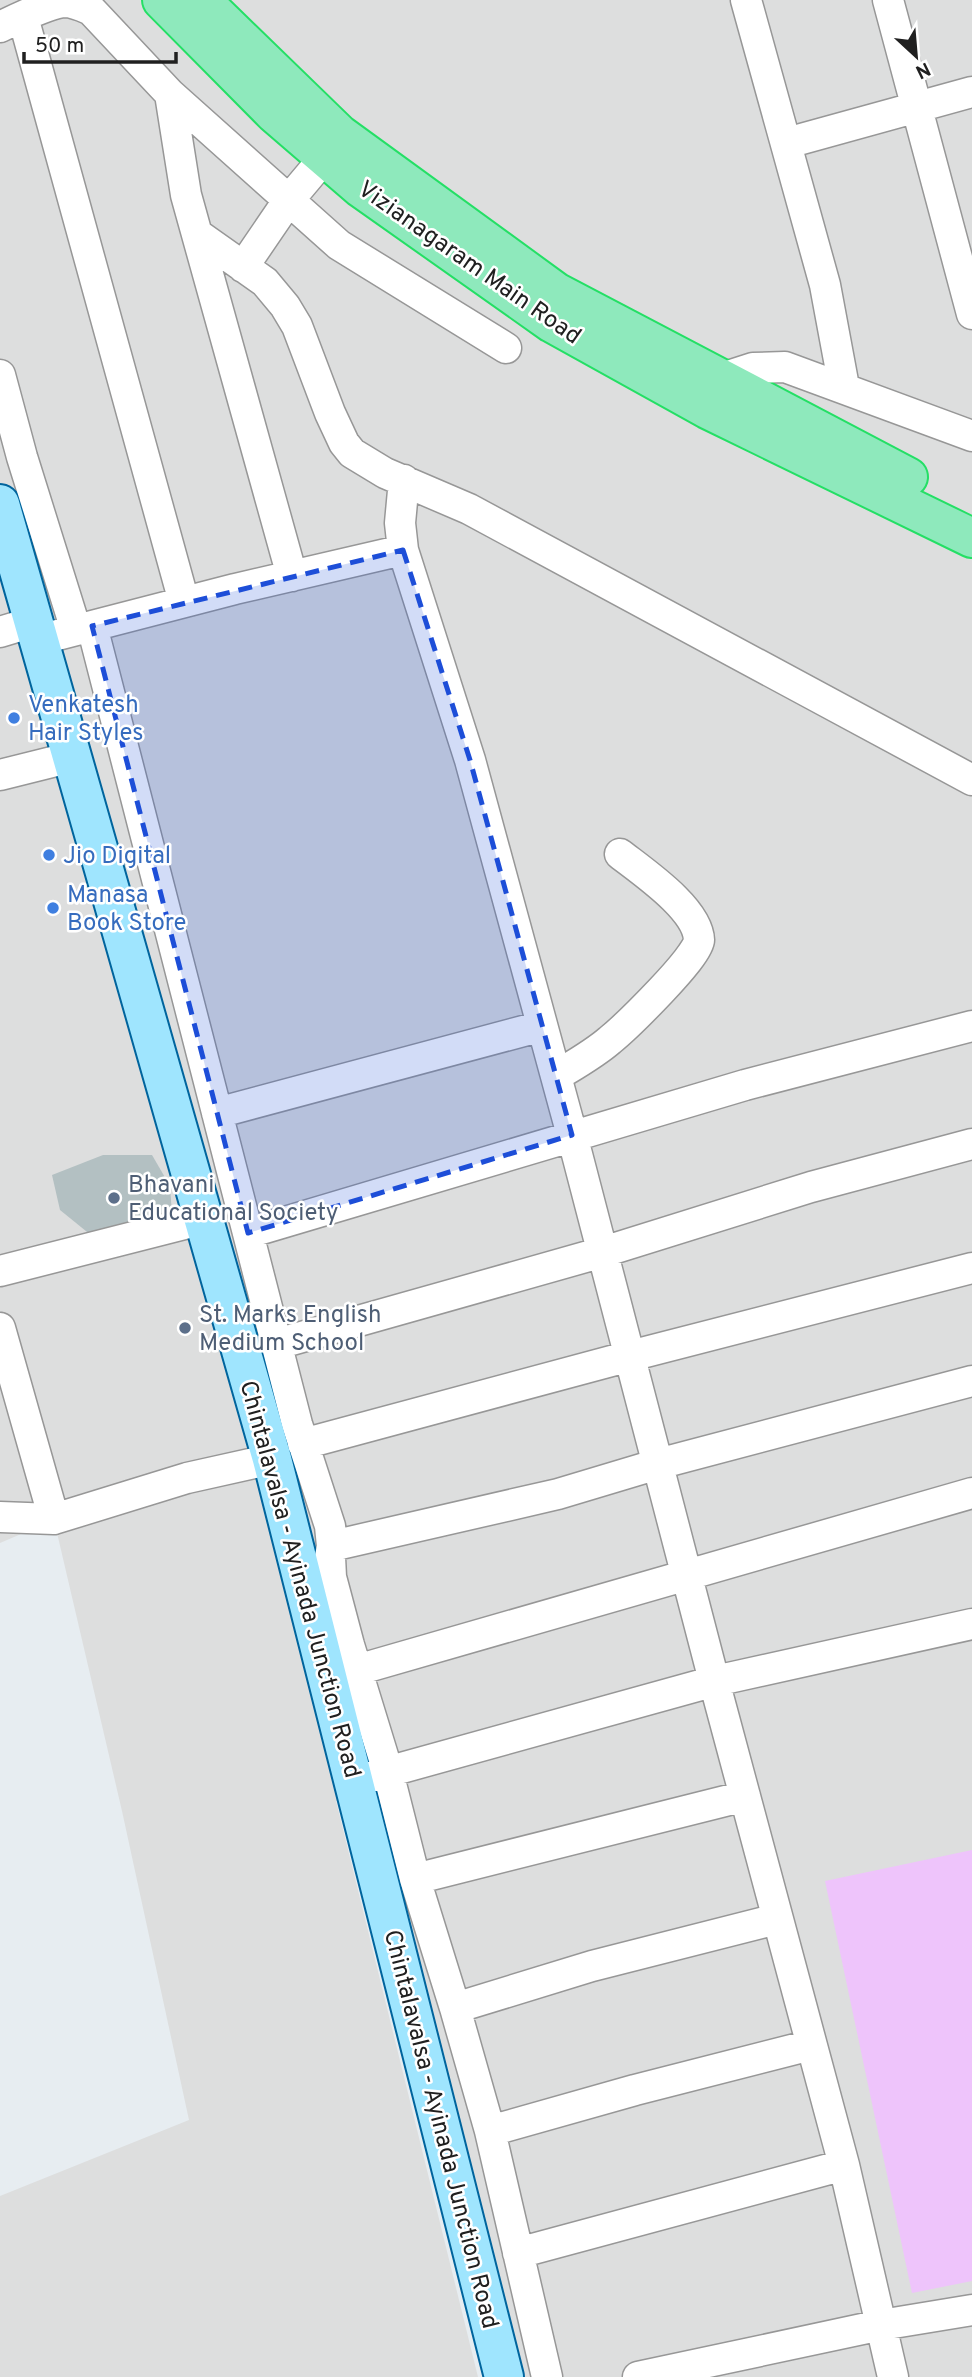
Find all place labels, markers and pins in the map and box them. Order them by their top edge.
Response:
place label: Venkatesh Hair Styles [28,691,143,749]
marker: Venkatesh Hair Styles [6,710,22,726]
place label: Jio Digital [63,842,171,872]
marker: Jio Digital [41,847,57,863]
place label: Manasa Book Store [67,881,186,939]
marker: Manasa Book Store [45,900,61,916]
place label: Bhavani Educational Society [128,1171,338,1229]
marker: Bhavani Educational Society [106,1190,122,1206]
place label: St. Marks English Medium School [199,1301,381,1359]
marker: St. Marks English Medium School [177,1320,193,1336]

